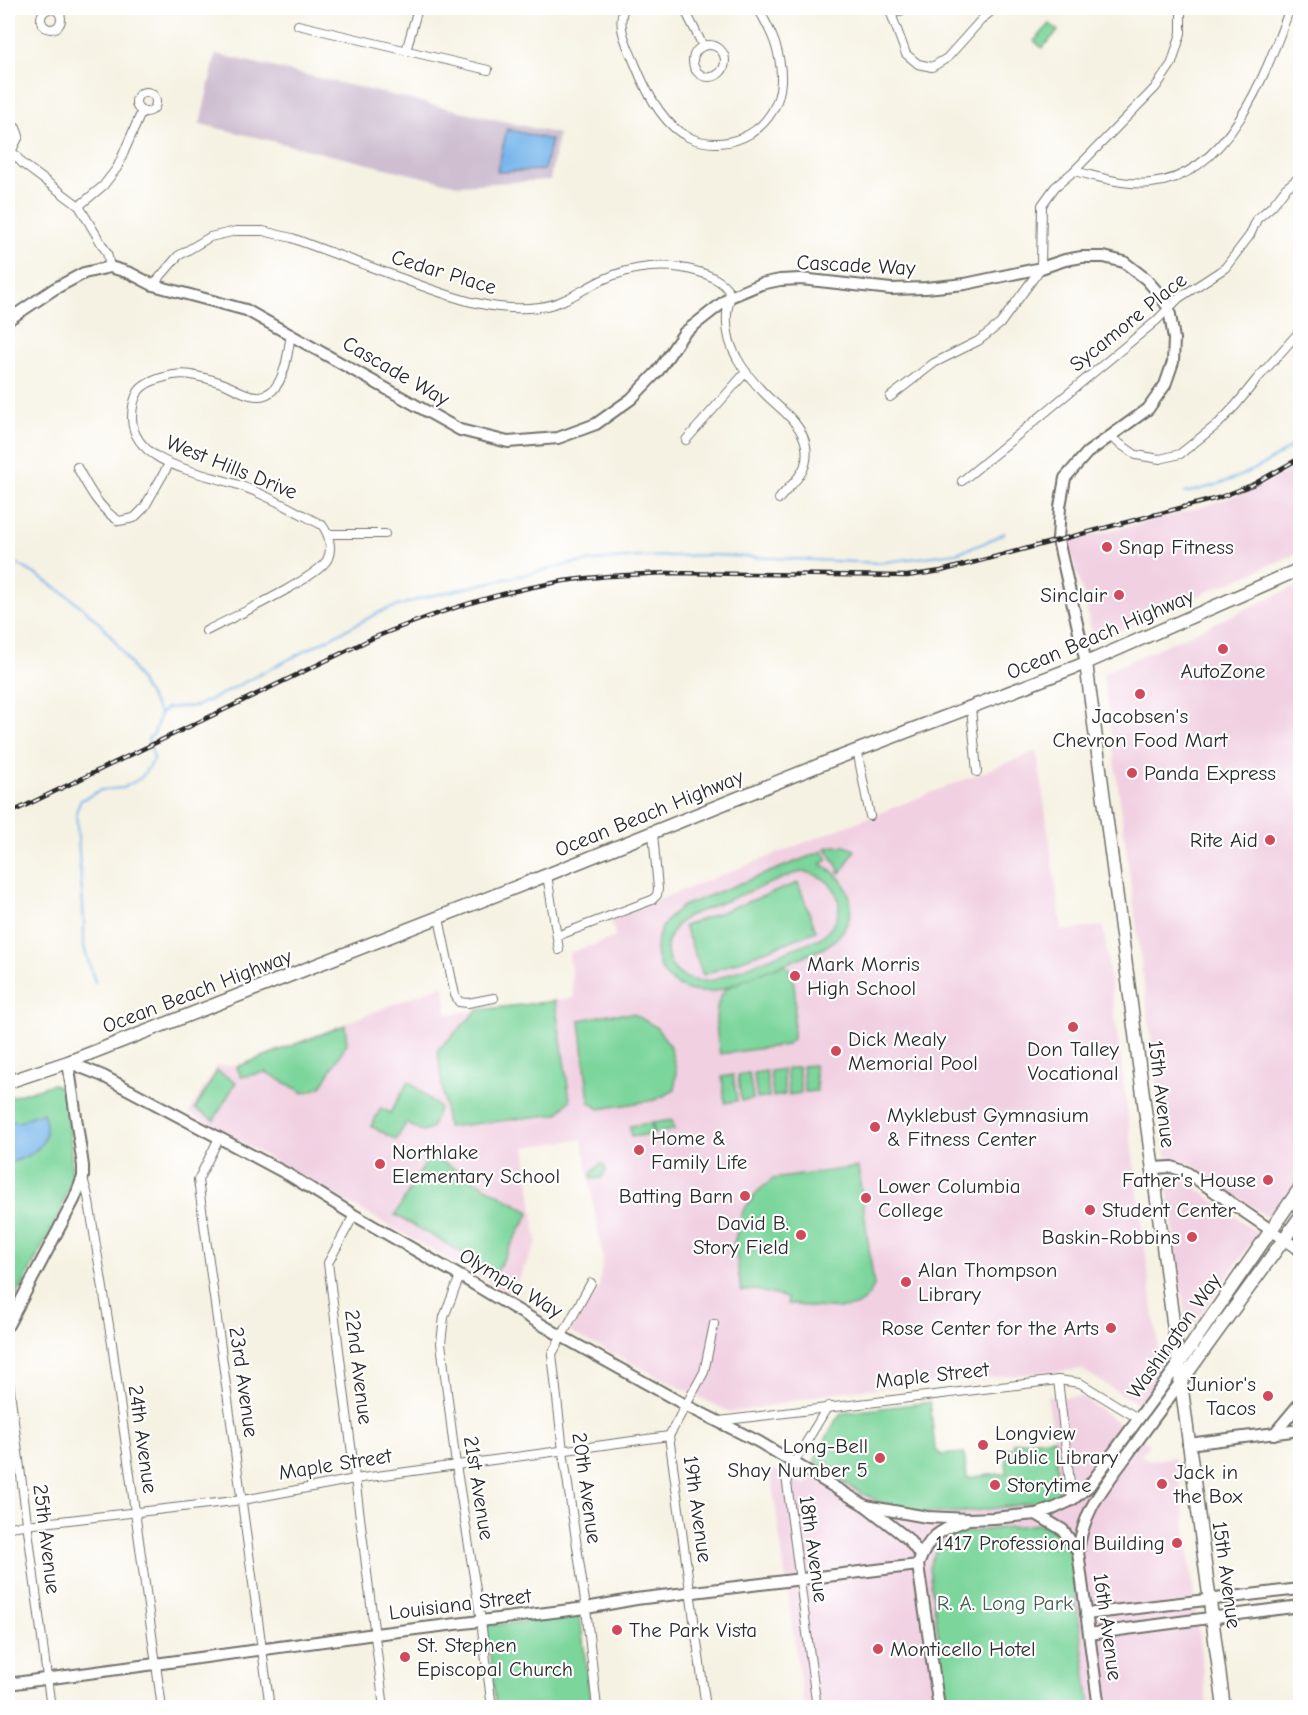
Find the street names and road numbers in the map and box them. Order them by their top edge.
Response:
street label: Cedar Place [389,245,499,299]
street label: Cascade Way [796,250,917,280]
street label: Sycamore Place [1065,268,1191,376]
street label: Cascade Way [338,331,454,411]
street label: West Hills Drive [163,430,301,504]
street label: Ocean Beach Highway [1003,583,1198,684]
street label: Ocean Beach Highway [551,764,747,862]
street label: Ocean Beach Highway [99,944,296,1038]
street label: 15th Avenue [1144,1039,1180,1149]
street label: Olympia Way [455,1243,567,1323]
street label: Washington Way [1122,1268,1226,1403]
street label: 22nd Avenue [340,1308,378,1426]
street label: 23rd Avenue [224,1325,264,1439]
street label: Maple Street [874,1357,991,1393]
street label: 24th Avenue [124,1383,162,1495]
street label: 20th Avenue [567,1431,607,1545]
street label: 21st Avenue [459,1434,499,1542]
street label: Maple Street [277,1443,394,1485]
street label: 19th Avenue [679,1454,717,1564]
street label: 25th Avenue [28,1483,66,1595]
street label: 18th Avenue [795,1494,833,1604]
street label: 15th Avenue [1208,1520,1246,1630]
street label: 16th Avenue [1089,1572,1127,1682]
street label: Louisiana Street [388,1583,533,1625]

